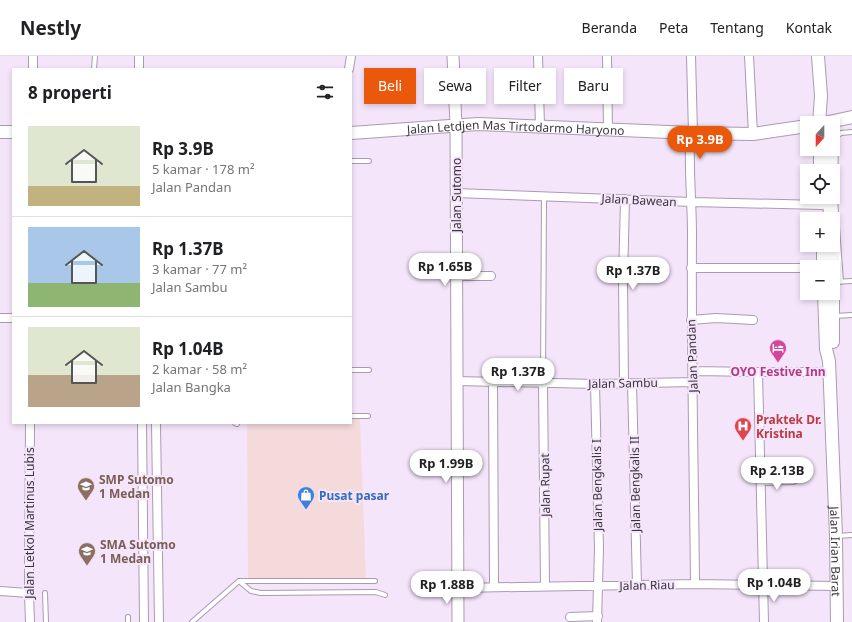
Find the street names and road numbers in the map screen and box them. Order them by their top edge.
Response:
street label: Jalan Letdjen Mas Tirtodarmo Haryono [405,115,625,139]
street label: Jalan Sutomo [448,158,465,233]
street label: Jalan Bawean [600,189,677,210]
street label: Jalan Pandan [682,319,702,394]
street label: Jalan Sambu [587,374,658,392]
street label: Jalan Bengkalis II [626,436,644,533]
street label: Jalan Bengkalis I [588,439,606,532]
street label: Jalan Letkol Martinus Lubis [21,447,38,600]
street label: Jalan Rupat [536,452,554,518]
street label: Jalan Irian Barat [826,505,845,597]
street label: Jalan Riau [618,576,675,594]

